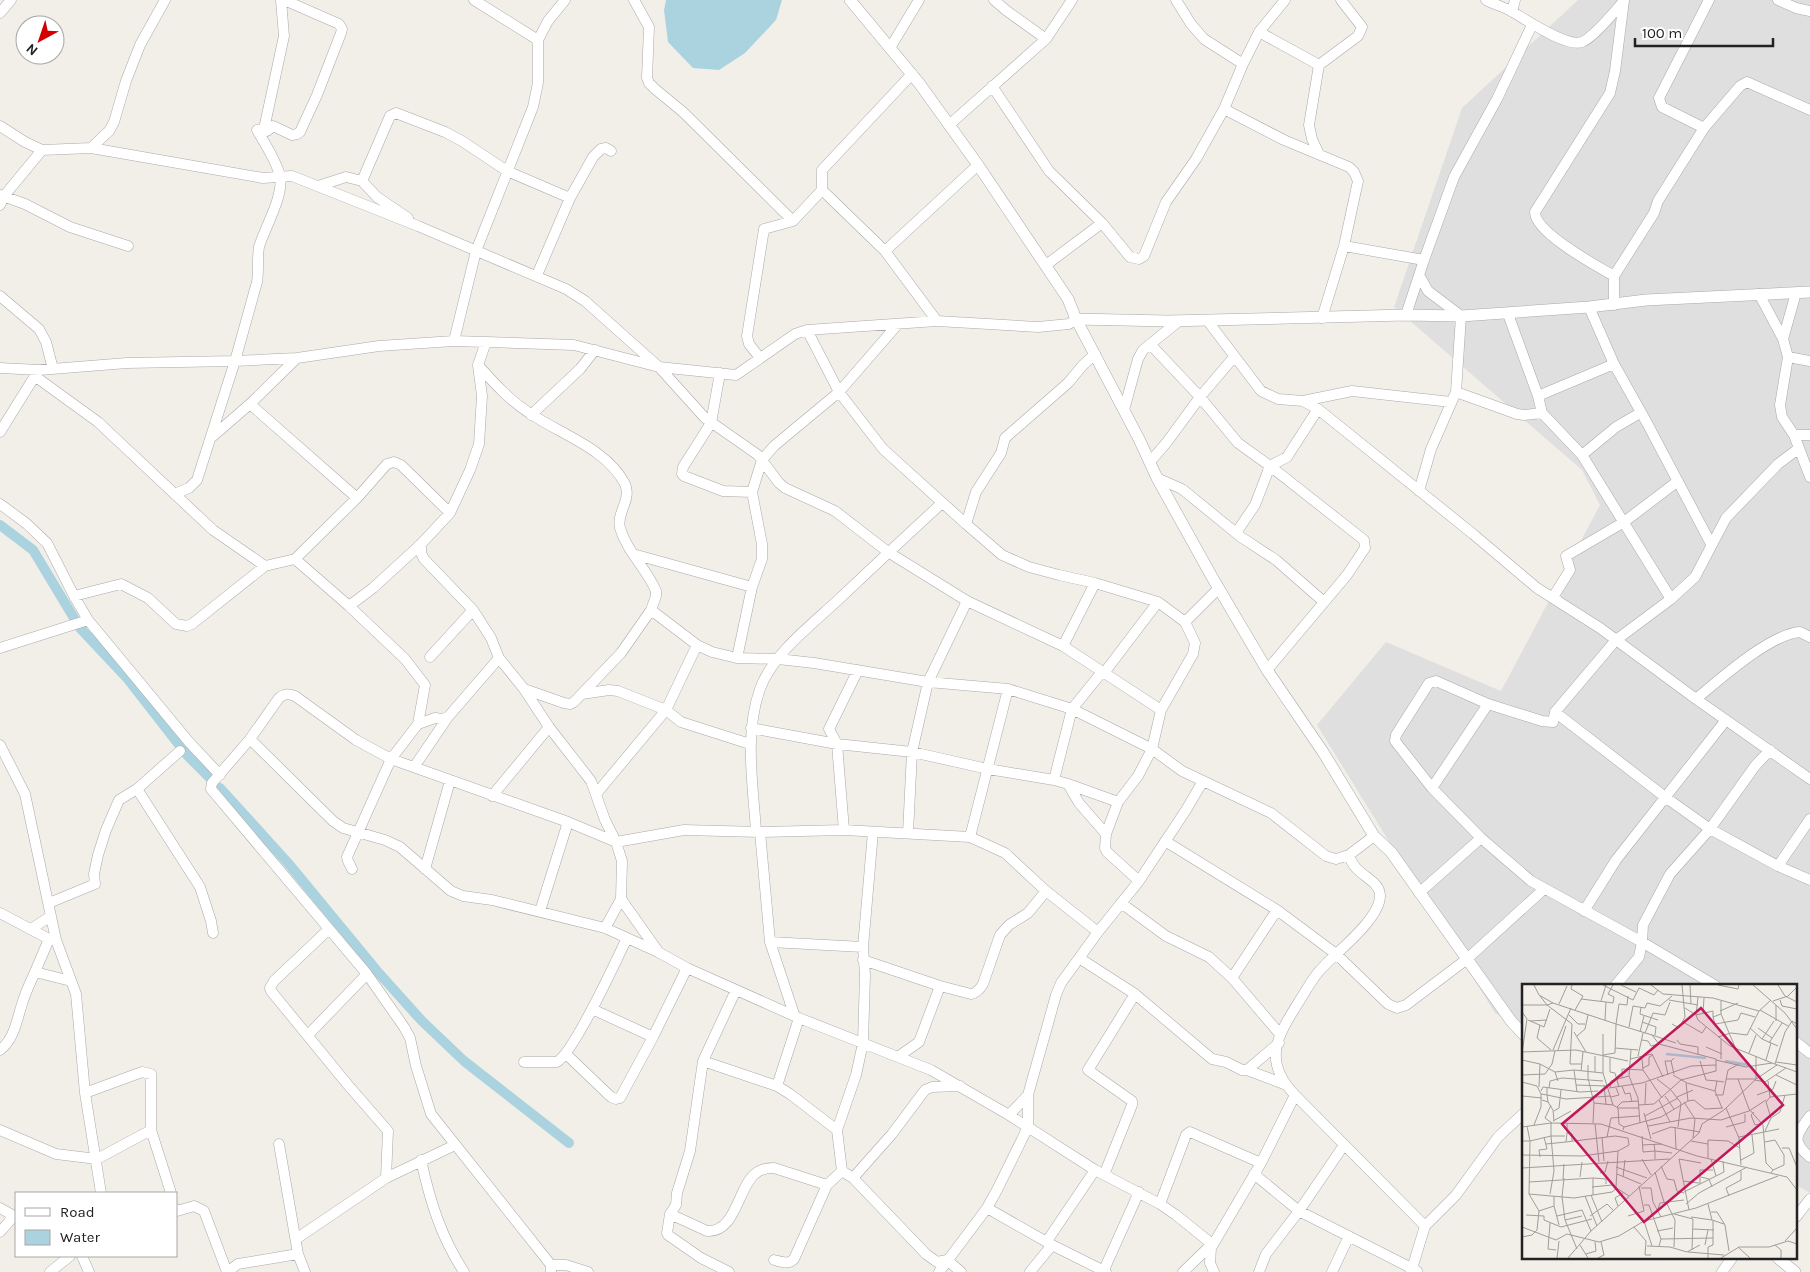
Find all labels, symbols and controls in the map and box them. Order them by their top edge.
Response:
north arrow [15,15,65,65]
scale bar [1635,15,1772,47]
text: 100 m [1642,24,1682,42]
text: N [23,40,41,59]
inset map [1522,984,1798,1260]
legend [15,1192,178,1257]
text: Road [60,1203,95,1221]
text: Water [60,1228,101,1246]

